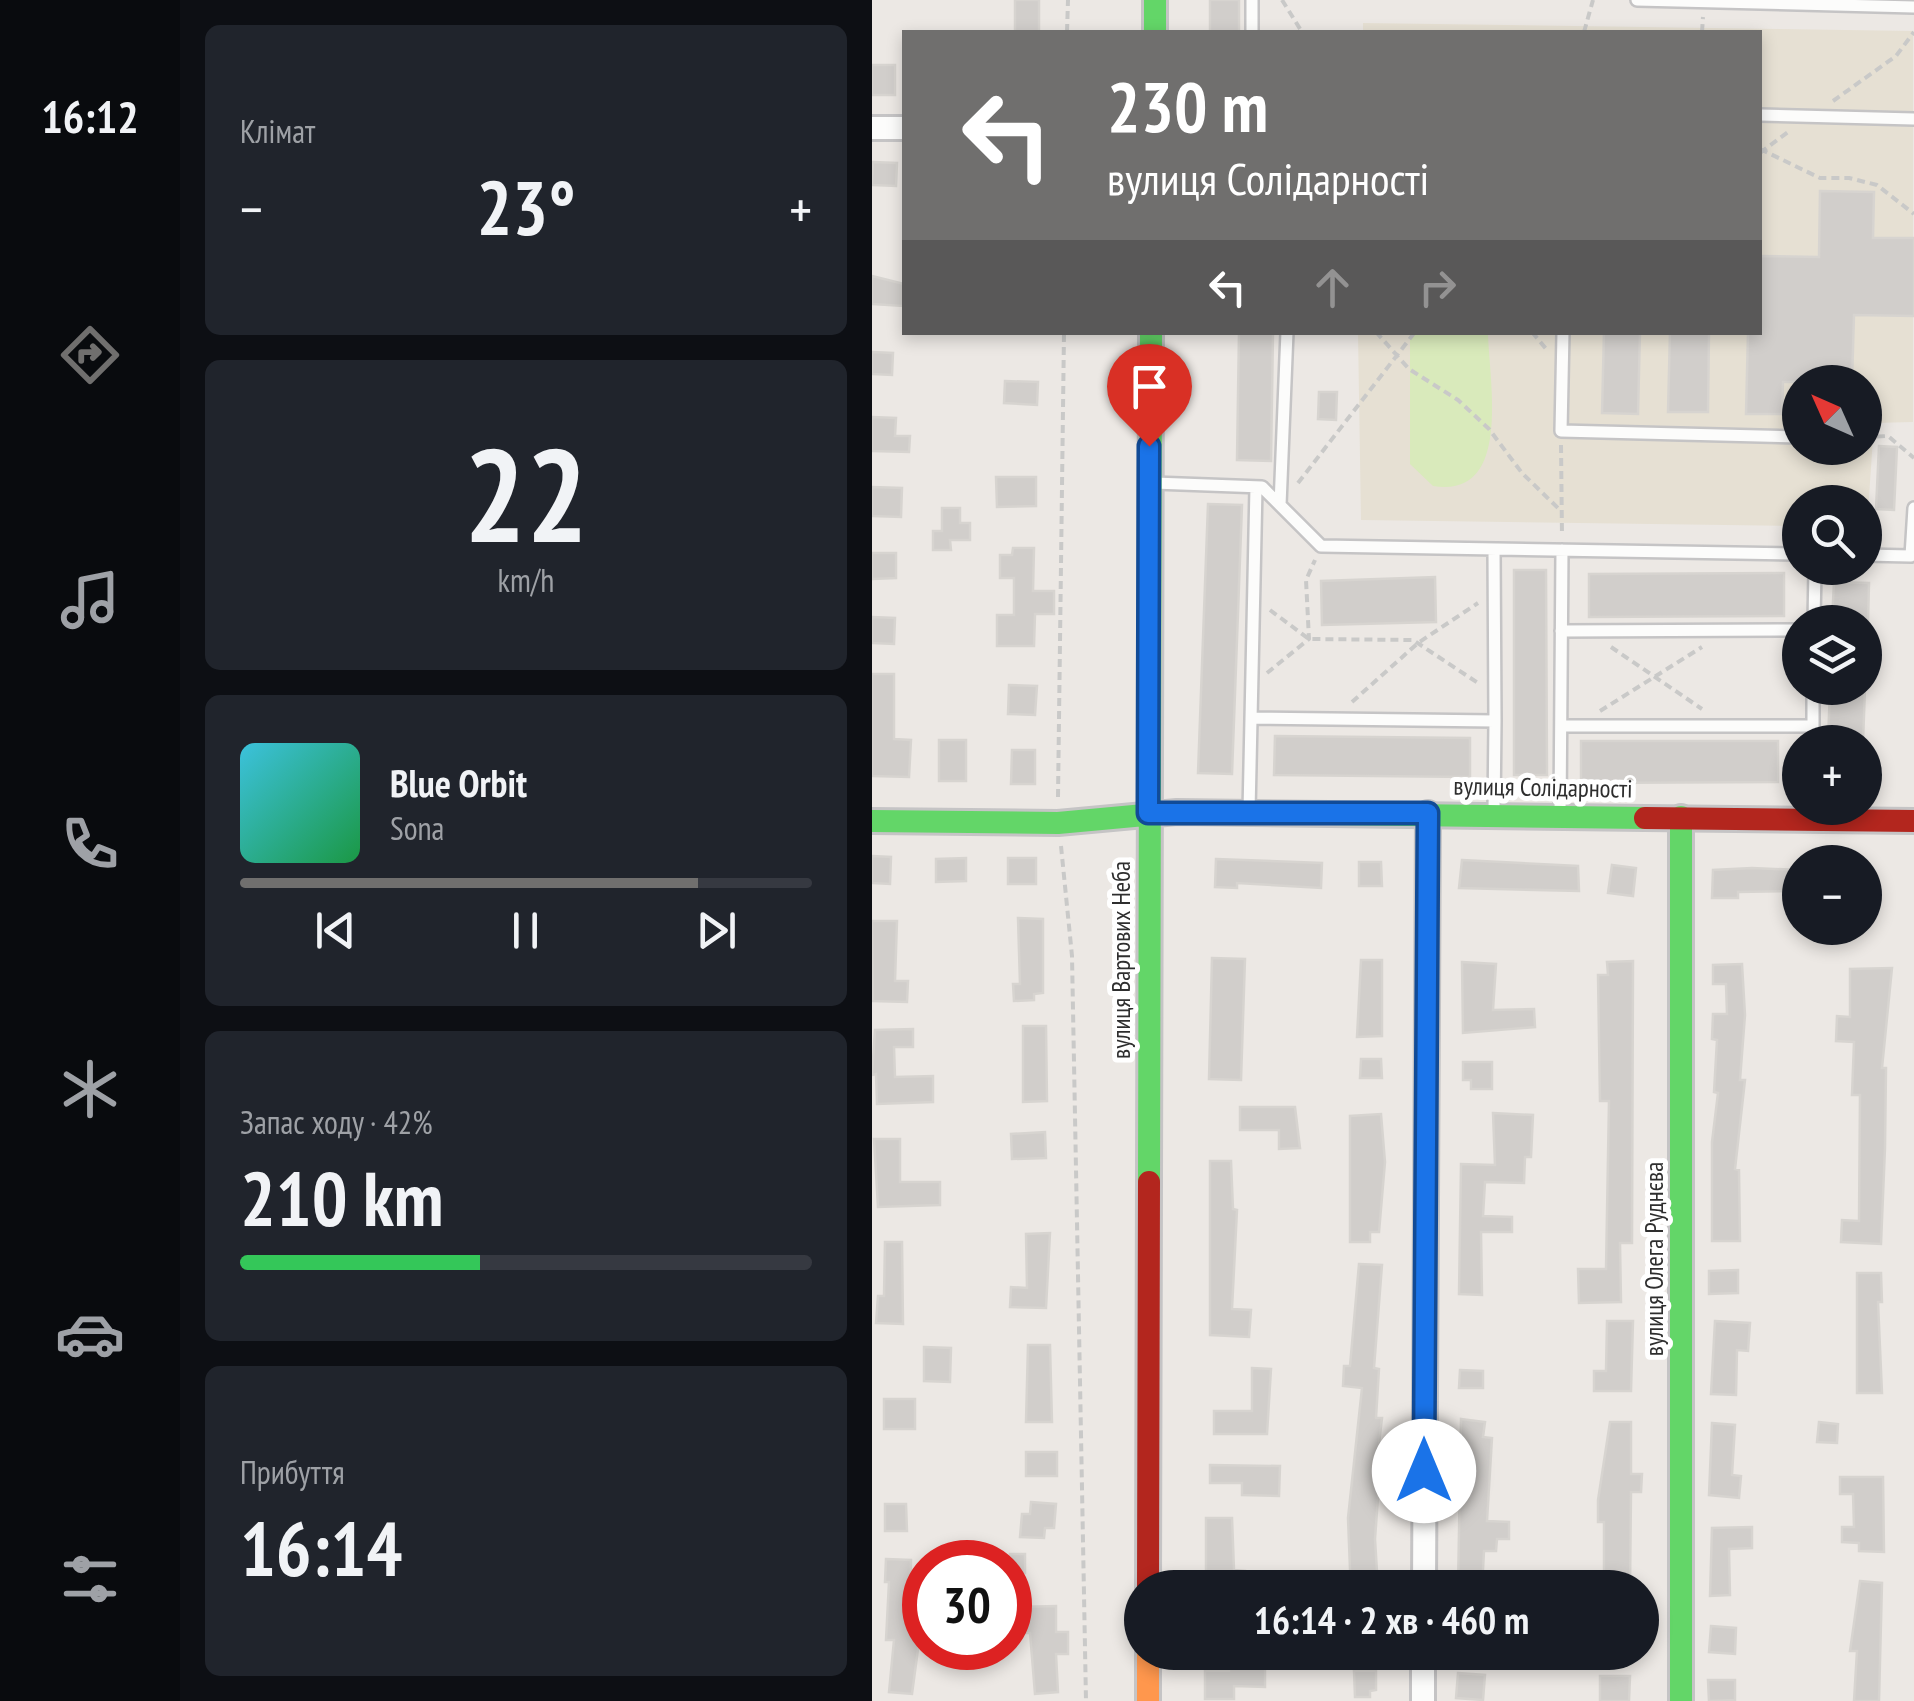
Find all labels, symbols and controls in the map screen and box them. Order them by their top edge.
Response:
text: 230 m [1107,61,1268,151]
icon: left [942,70,1072,200]
text: 16:12 [41,87,139,145]
text: Клімат [240,110,315,152]
text: вулиця Солідарності [1107,149,1429,207]
text: 23° [476,159,576,256]
text: − [240,173,263,244]
text: + [789,173,812,244]
icon: left [1200,260,1255,315]
icon: ahead [1305,260,1360,315]
icon: right [1410,260,1465,315]
icon: directions [55,320,125,390]
pin [1107,344,1192,447]
icon: arrive [1122,359,1177,414]
north arrow [1782,365,1882,465]
map controls [1782,365,1882,945]
text: 22 [464,410,588,578]
button: search [1782,485,1882,585]
text: km/h [498,559,554,601]
icon: music [55,565,125,635]
button: layers [1782,605,1882,705]
button: + [1782,725,1882,825]
text: Blue Orbit [390,758,527,807]
street label: вулиця Солідарності [1453,769,1633,805]
text: Sona [390,807,444,849]
icon: phone [55,809,125,879]
button: − [1782,845,1882,945]
street label: вулиця Вартових Неба [1105,861,1137,1059]
icon: previous [308,903,363,958]
icon: pause [498,903,553,958]
icon: next [689,903,744,958]
icon: climate [55,1054,125,1124]
text: Запас ходу · 42% [240,1101,433,1143]
text: 210 km [240,1150,444,1247]
street label: вулиця Олега Руднєва [1638,1162,1670,1356]
icon: car [55,1299,125,1369]
position arrow [1372,1419,1476,1523]
text: Прибуття [240,1451,345,1493]
text: 16:14 [240,1500,402,1597]
speed limit sign: 30 [902,1540,1032,1670]
icon: filters [55,1544,125,1614]
text: 16:14 · 2 хв · 460 m [1254,1595,1529,1644]

